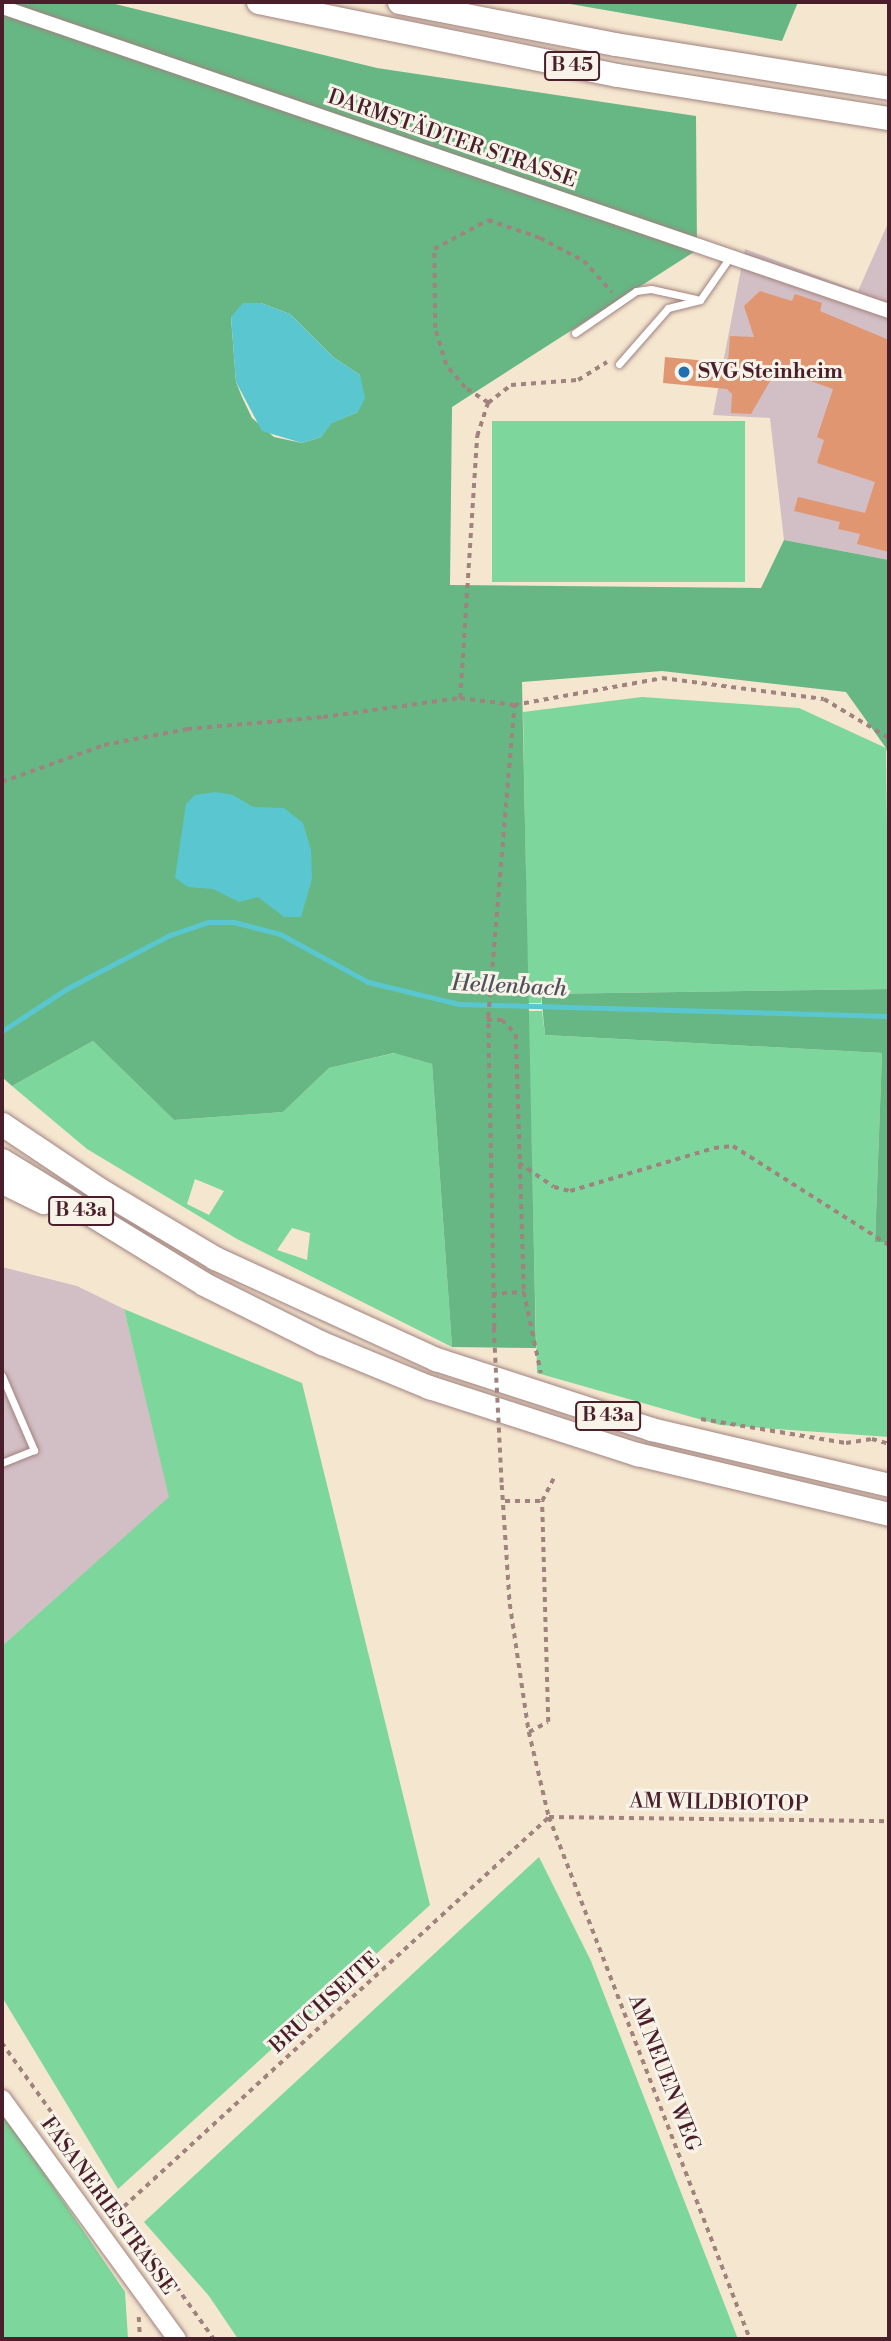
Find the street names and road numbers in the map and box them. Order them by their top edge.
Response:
road number: B 45 [544,50,600,82]
street label: DARMSTÄDTER STRASSE [324,85,580,193]
road number: B 43a [48,1196,114,1226]
road number: B 43a [575,1400,641,1432]
street label: AM WILDBIOTOP [629,1789,809,1817]
street label: BRUCHSEITE [265,1947,385,2059]
street label: AM NEUEN WEG [623,1991,705,2155]
street label: FASANERIESTRASSE [35,2112,181,2300]

